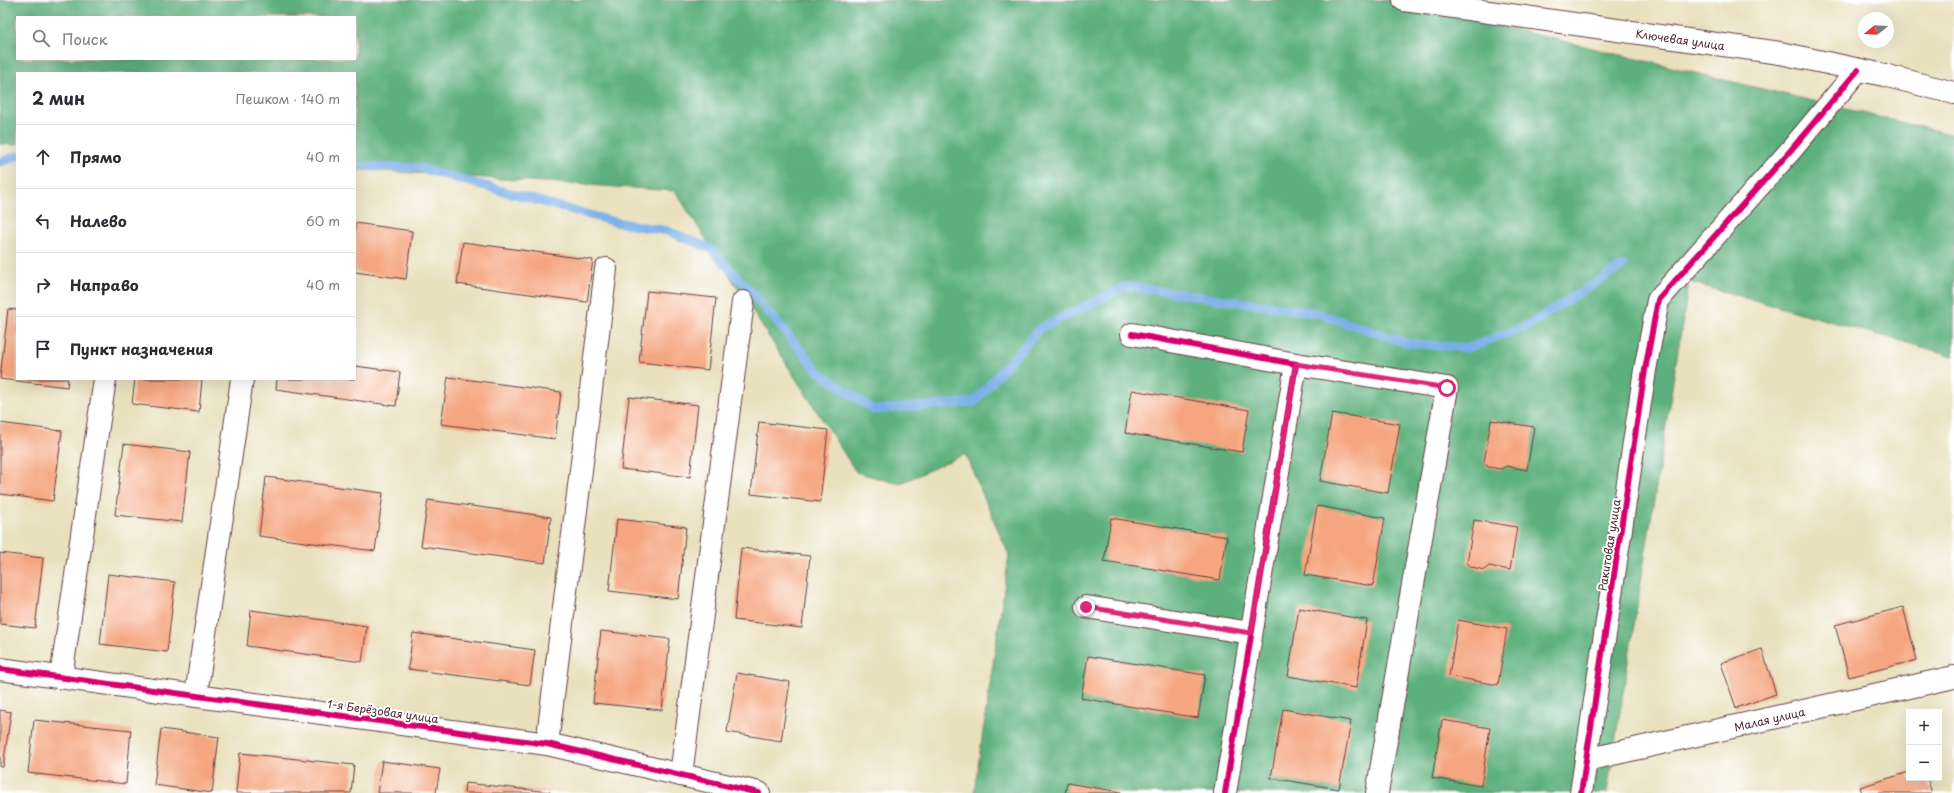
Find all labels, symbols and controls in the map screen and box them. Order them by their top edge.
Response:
north arrow [1858,12,1894,48]
search box [16,16,356,60]
street label: Ключевая улица [1635,24,1726,54]
icon: search [30,27,52,49]
text: Поиск [62,27,108,50]
text: 2 мин [32,85,85,111]
text: Пешком · 140 m [236,89,340,108]
text: Прямо [70,145,121,168]
icon: ahead [32,146,54,168]
text: 40 m [306,147,340,166]
text: Налево [70,209,127,232]
icon: left [32,210,54,232]
text: 60 m [306,211,340,230]
text: Направо [70,273,139,296]
icon: right [32,274,54,296]
text: 40 m [306,275,340,294]
text: Пункт назначения [70,337,213,360]
icon: arrive [32,338,54,360]
route start [1438,379,1456,397]
street label: Ракитовая улица [1593,498,1625,592]
route end [1077,598,1095,616]
street label: 1-я Берёзовая улица [326,695,440,727]
street label: Малая улица [1732,702,1806,735]
map controls [1906,709,1942,781]
button: + [1906,709,1942,745]
button: − [1906,745,1942,781]

